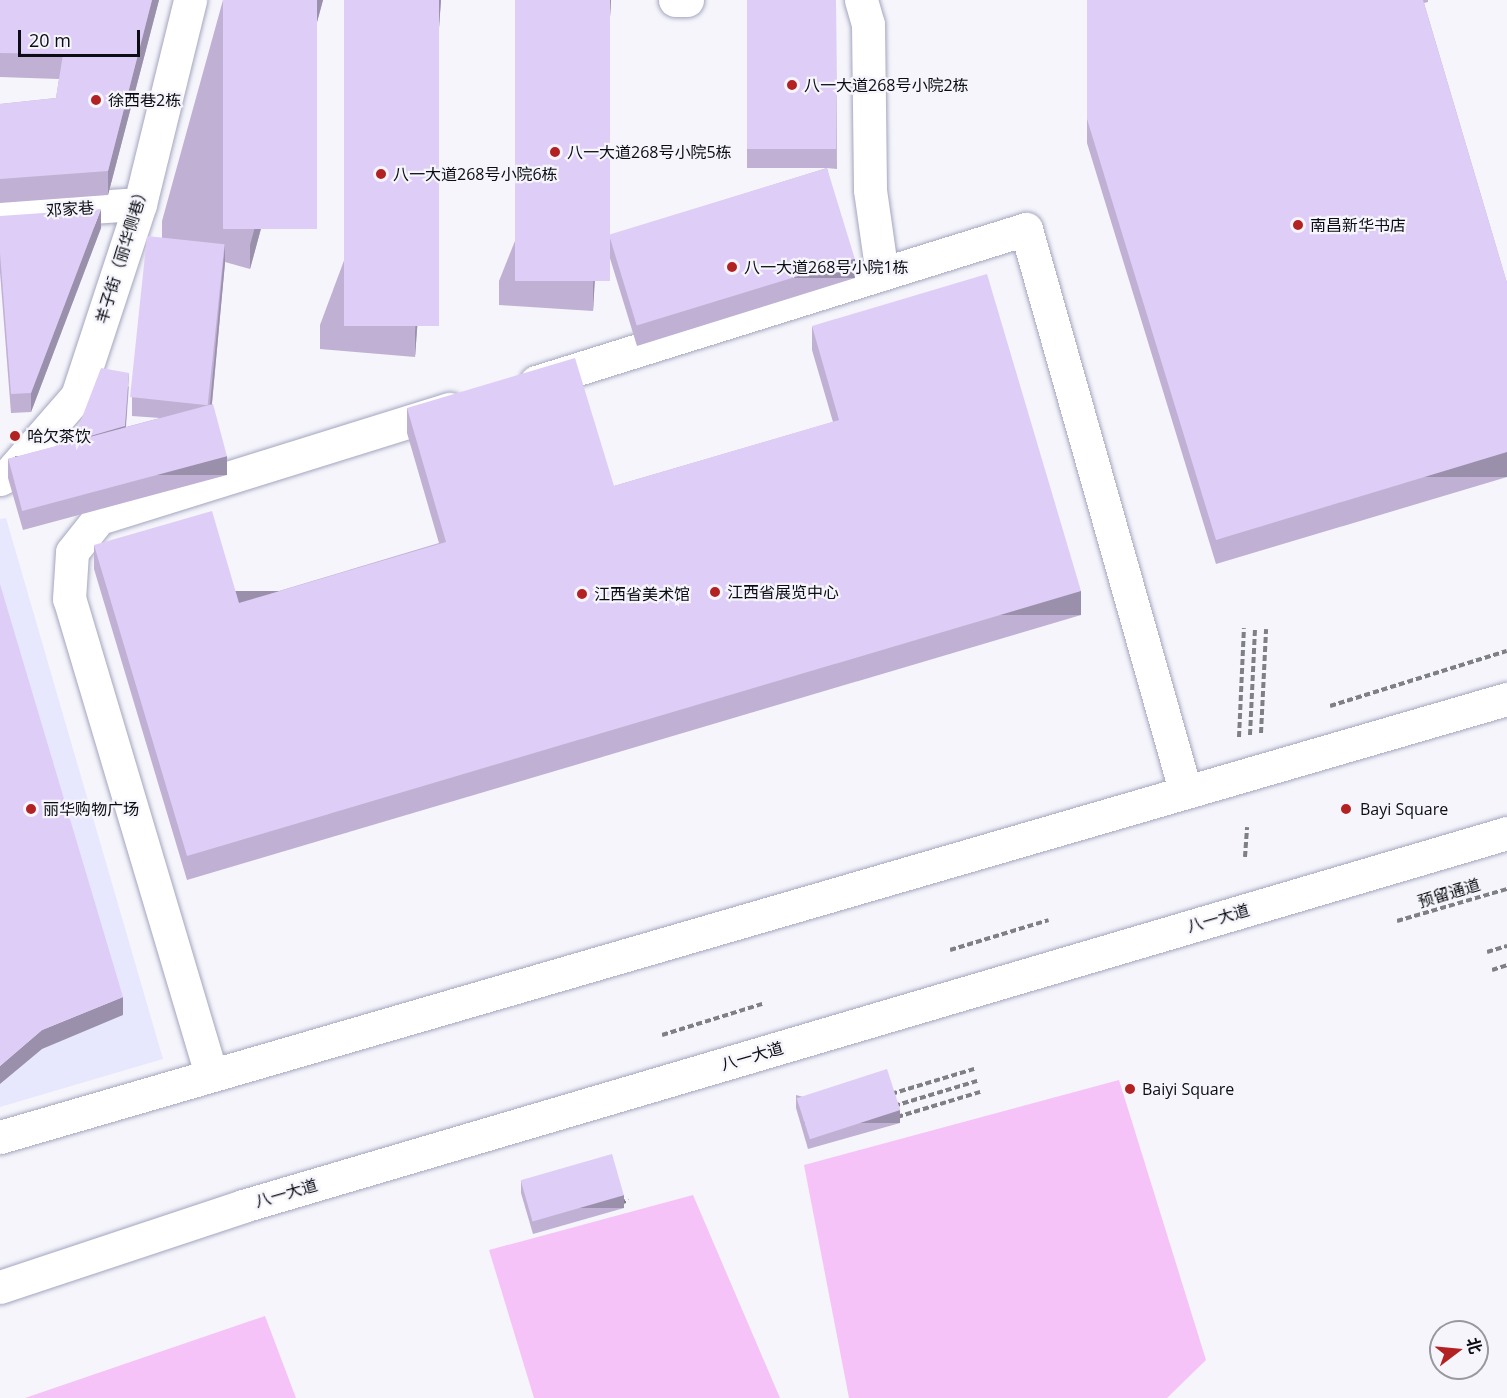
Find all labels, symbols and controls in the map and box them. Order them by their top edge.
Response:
scale bar [21,18,142,56]
text: 20 m [29,28,71,52]
place label: 八一大道268号小院2栋 [804,75,969,95]
marker: 八一大道268号小院2栋 [785,78,799,92]
place label: 徐西巷2栋 [108,90,181,110]
marker: 徐西巷2栋 [89,93,103,107]
place label: 八一大道268号小院5栋 [567,142,732,162]
marker: 八一大道268号小院5栋 [548,145,562,159]
place label: 八一大道268号小院6栋 [393,164,558,184]
marker: 八一大道268号小院6栋 [374,167,388,181]
street label: 羊子街（丽华侧巷） [92,182,152,326]
street label: 邓家巷 [45,198,95,220]
place label: 南昌新华书店 [1310,215,1406,235]
marker: 南昌新华书店 [1291,218,1305,232]
place label: 八一大道268号小院1栋 [744,257,909,277]
marker: 八一大道268号小院1栋 [725,260,739,274]
place label: 哈欠茶饮 [27,426,91,446]
marker: 哈欠茶饮 [8,429,22,443]
place label: 江西省展览中心 [727,582,839,602]
place label: 江西省美术馆 [594,584,690,604]
marker: 江西省展览中心 [708,585,722,599]
marker: 江西省美术馆 [575,587,589,601]
place label: 丽华购物广场 [43,799,139,819]
place label: Bayi Square [1360,799,1448,819]
marker: Bayi Square [1337,800,1355,818]
marker: 丽华购物广场 [24,802,38,816]
street label: 预留通道 [1416,874,1482,912]
street label: 八一大道 [1185,900,1251,936]
street label: 八一大道 [719,1038,785,1074]
place label: Baiyi Square [1142,1079,1234,1099]
marker: Baiyi Square [1123,1082,1137,1096]
street label: 八一大道 [253,1175,319,1211]
north arrow [1429,1320,1489,1380]
text: 北 [1462,1335,1487,1356]

